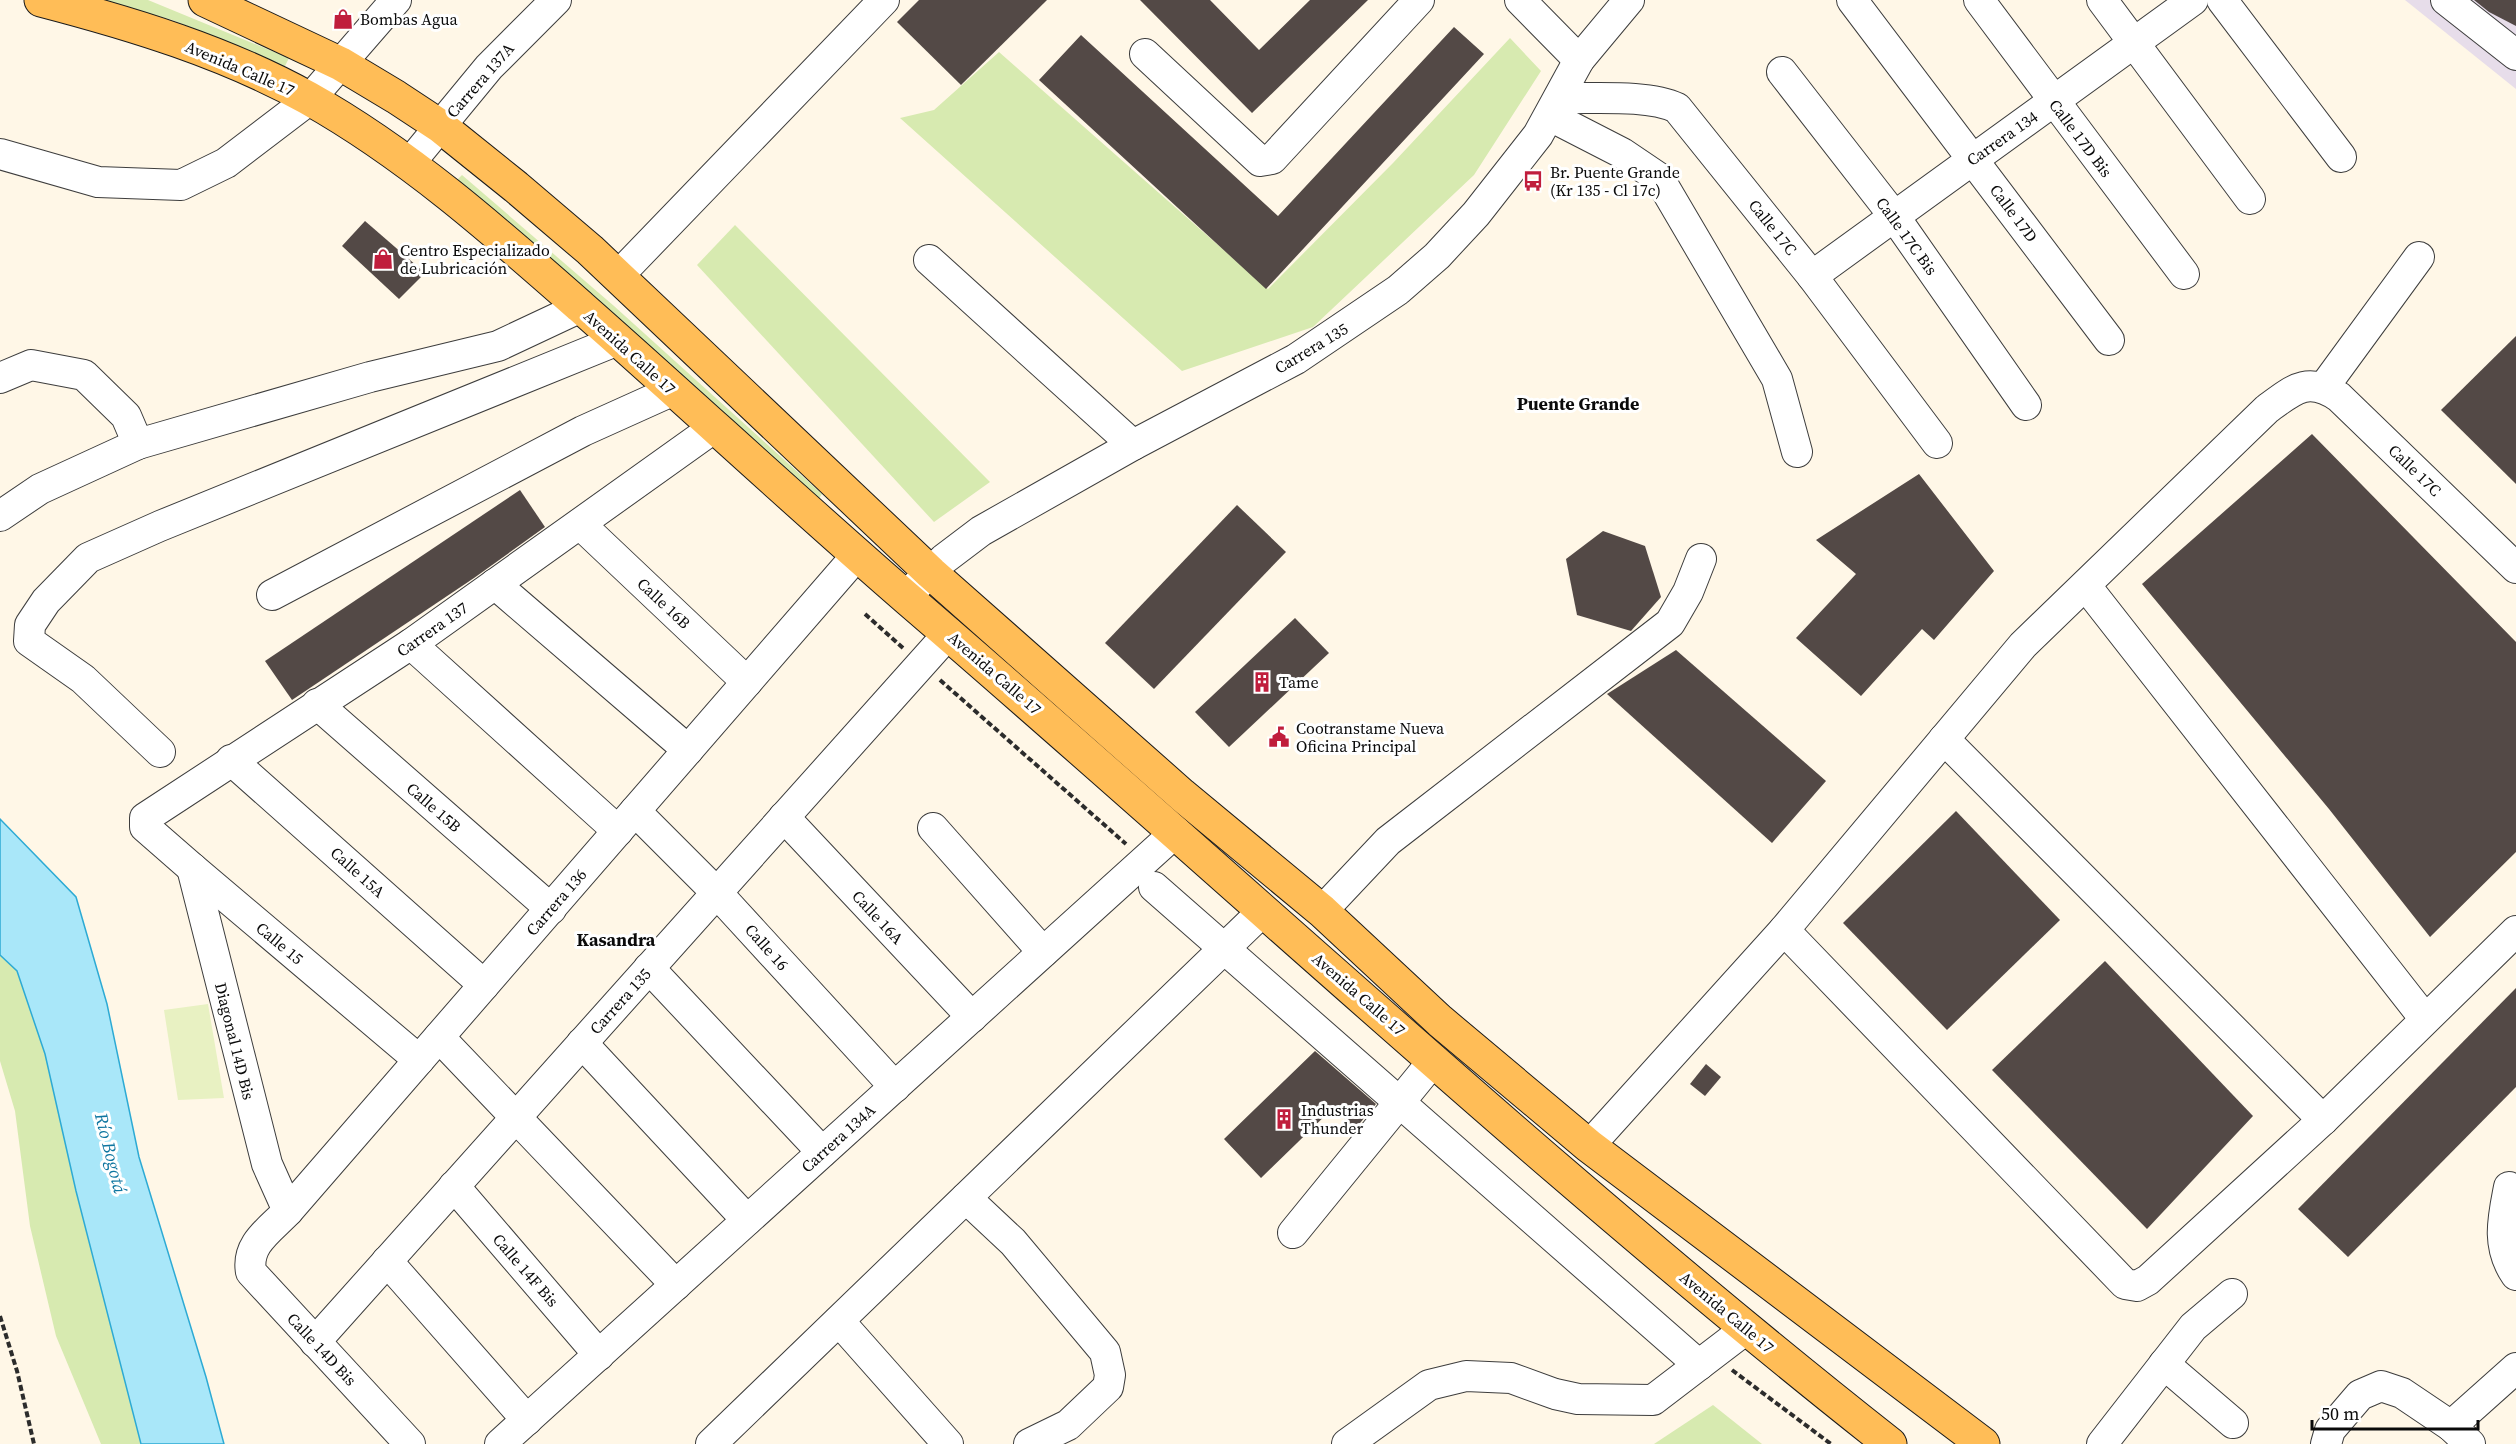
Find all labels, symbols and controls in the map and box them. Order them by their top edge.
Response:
shop icon: Bombas Agua [331,7,355,31]
place label: Bombas Agua [360,8,459,30]
street label: Avenida Calle 17 [182,35,298,101]
street label: Carrera 137A [441,37,519,122]
street label: Calle 17D Bis [2044,94,2118,182]
street label: Carrera 134 [1962,105,2042,171]
place label: Br. Puente Grande (Kr 135 - Cl 17c) [1550,161,1680,201]
bus stop icon: Br. Puente Grande (Kr 135 - Cl 17c) [1521,169,1545,193]
street label: Calle 17D [1985,180,2043,246]
street label: Calle 17C Bis [1871,193,1943,279]
street label: Calle 17C [1744,195,1802,259]
place label: Centro Especializado de Lubricación [400,239,550,279]
shop icon: Centro Especializado de Lubricación [371,247,395,271]
street label: Avenida Calle 17 [579,305,681,399]
street label: Carrera 135 [1270,317,1352,379]
district label: Puente Grande [1517,391,1639,416]
street label: Calle 17C [2384,439,2446,501]
street label: Calle 16B [632,573,696,633]
street label: Carrera 137 [392,596,472,662]
street label: Avenida Calle 17 [944,626,1046,720]
building icon: Tame [1250,670,1274,694]
place label: Tame [1279,671,1319,693]
place label: Cootranstame Nueva Oficina Principal [1296,717,1445,757]
public building icon: Cootranstame Nueva Oficina Principal [1267,725,1291,749]
street label: Calle 15B [402,777,466,837]
street label: Calle 15A [326,842,390,903]
street label: Carrera 136 [521,864,591,940]
street label: Calle 16A [847,885,909,949]
street label: Calle 15 [252,917,308,969]
street label: Calle 16 [740,919,794,975]
district label: Kasandra [577,927,656,952]
street label: Avenida Calle 17 [1308,947,1410,1041]
street label: Carrera 135 [584,963,656,1039]
street label: Diagonal 14D Bis [210,980,260,1102]
street label: Carrera 134A [796,1099,880,1177]
place label: Industrias Thunder [1301,1099,1374,1139]
building icon: Industrias Thunder [1272,1107,1296,1131]
water label: Río Bogotá [89,1109,133,1196]
street label: Calle 14F Bis [488,1229,564,1311]
street label: Avenida Calle 17 [1675,1266,1779,1358]
street label: Calle 14D Bis [282,1308,362,1390]
scale bar [2312,1393,2478,1431]
text: 50 m [2321,1401,2359,1426]

